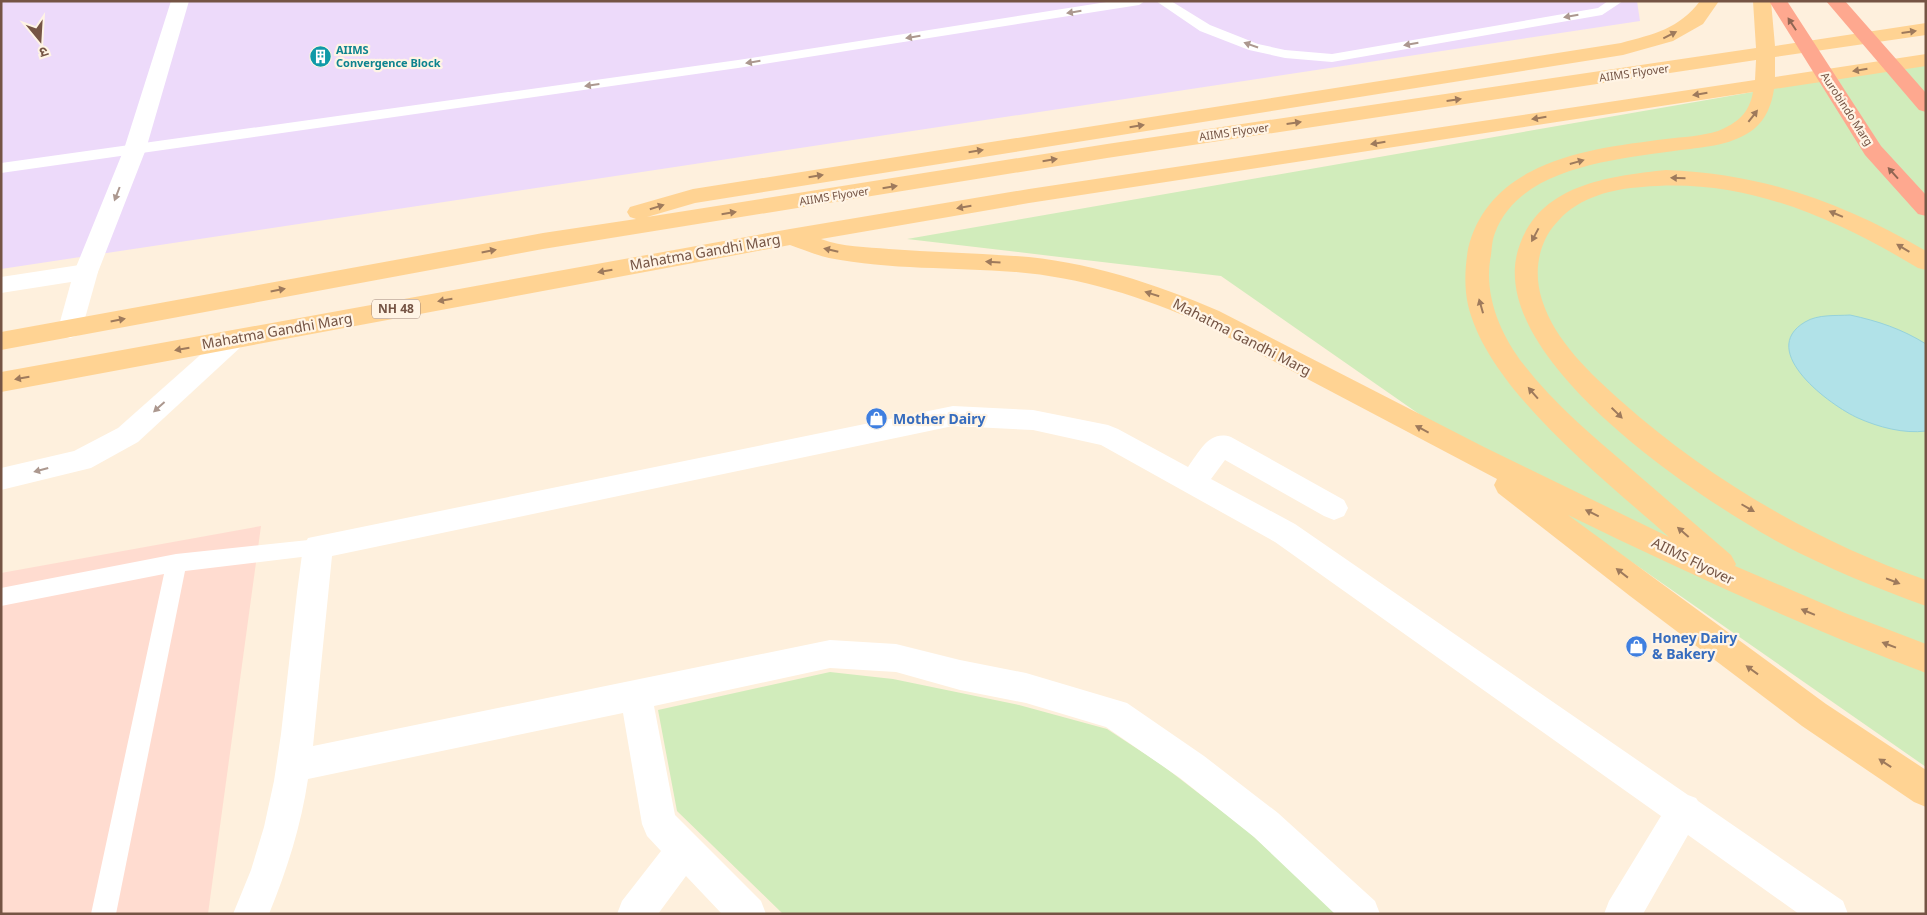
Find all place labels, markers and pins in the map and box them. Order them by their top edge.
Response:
place label: AIIMS Convergence Block [336,42,441,70]
building icon: AIIMS Convergence Block [308,44,332,68]
shop icon: Mother Dairy [865,407,889,431]
place label: Mother Dairy [893,409,985,428]
place label: Honey Dairy & Bakery [1652,628,1737,663]
shop icon: Honey Dairy & Bakery [1624,634,1648,658]

